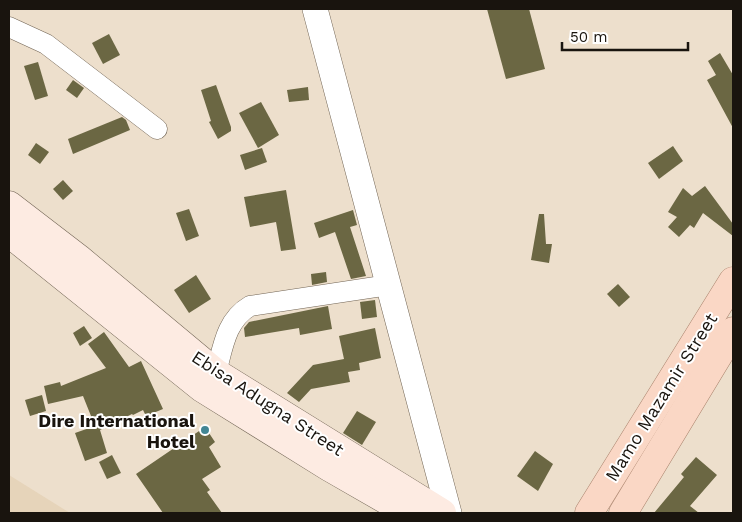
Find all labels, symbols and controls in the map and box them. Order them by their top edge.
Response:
scale bar [562,20,688,52]
text: 50 m [570,28,607,46]
street label: Mamo Mazamir Street [601,309,722,485]
street label: Ebisa Adugna Street [188,346,348,460]
place label: Dire International Hotel [38,410,195,452]
marker: Dire International Hotel [199,424,211,436]

